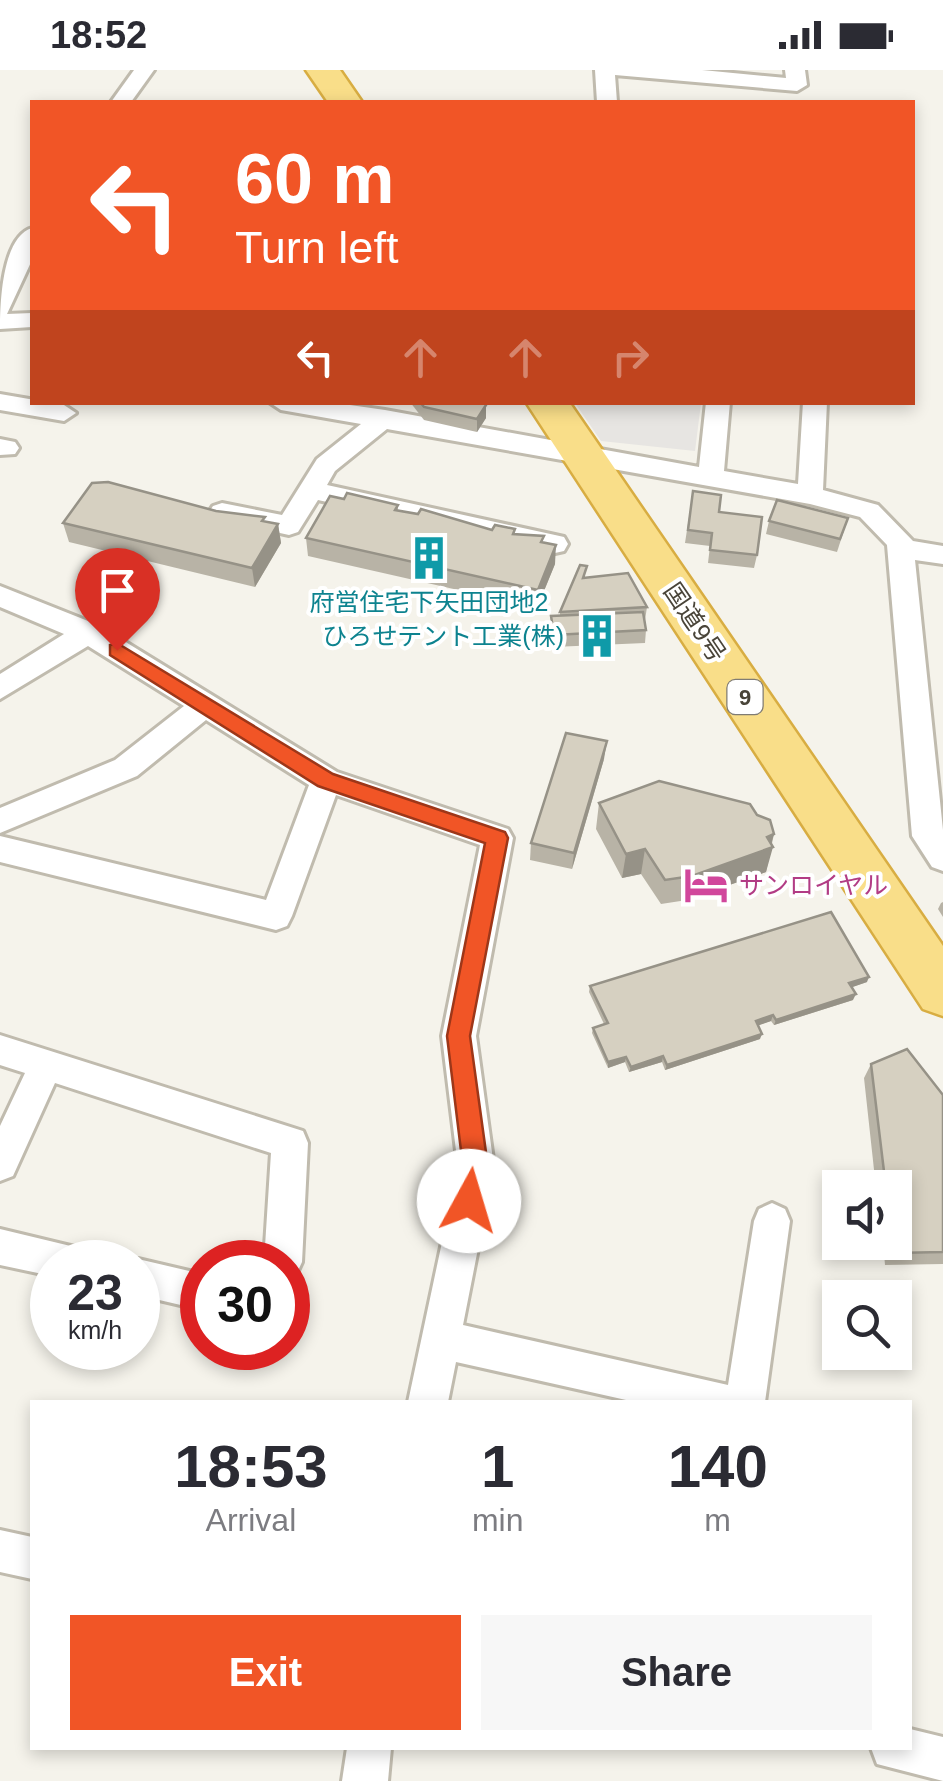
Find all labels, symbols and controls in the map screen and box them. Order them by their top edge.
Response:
text: 18:52 [50,14,147,56]
icon: left [70,140,200,270]
text: 60 m [235,140,395,218]
text: Turn left [235,222,398,273]
icon: left [288,330,343,385]
icon: ahead [393,330,448,385]
icon: ahead [498,330,553,385]
icon: right [603,330,658,385]
building icon: 府営住宅下矢田団地2 [405,534,453,582]
pin [75,548,160,651]
icon: arrive [90,563,145,618]
street label: 国道9号 [659,577,731,667]
place label: 府営住宅下矢田団地2 [310,588,548,616]
building icon: ひろせテント工業(株) [573,612,621,660]
place label: ひろせテント工業(株) [322,622,564,650]
road number: 9 [728,680,762,714]
hotel icon: サンロイヤル [682,861,730,909]
place label: サンロイヤル [739,871,888,899]
position arrow [417,1149,521,1253]
map controls [822,1170,912,1370]
button: sound [822,1170,912,1260]
speed limit sign: 30 [180,1240,310,1370]
text: 23 [67,1265,123,1321]
button: search [822,1280,912,1370]
text: km/h [68,1316,122,1344]
text: 18:53 [174,1433,328,1500]
text: 1 [481,1433,514,1500]
text: 140 [668,1433,768,1500]
text: Arrival [206,1502,296,1538]
text: min [472,1502,523,1538]
text: m [704,1502,731,1538]
button: Exit [70,1615,461,1730]
button: Share [481,1615,872,1730]

